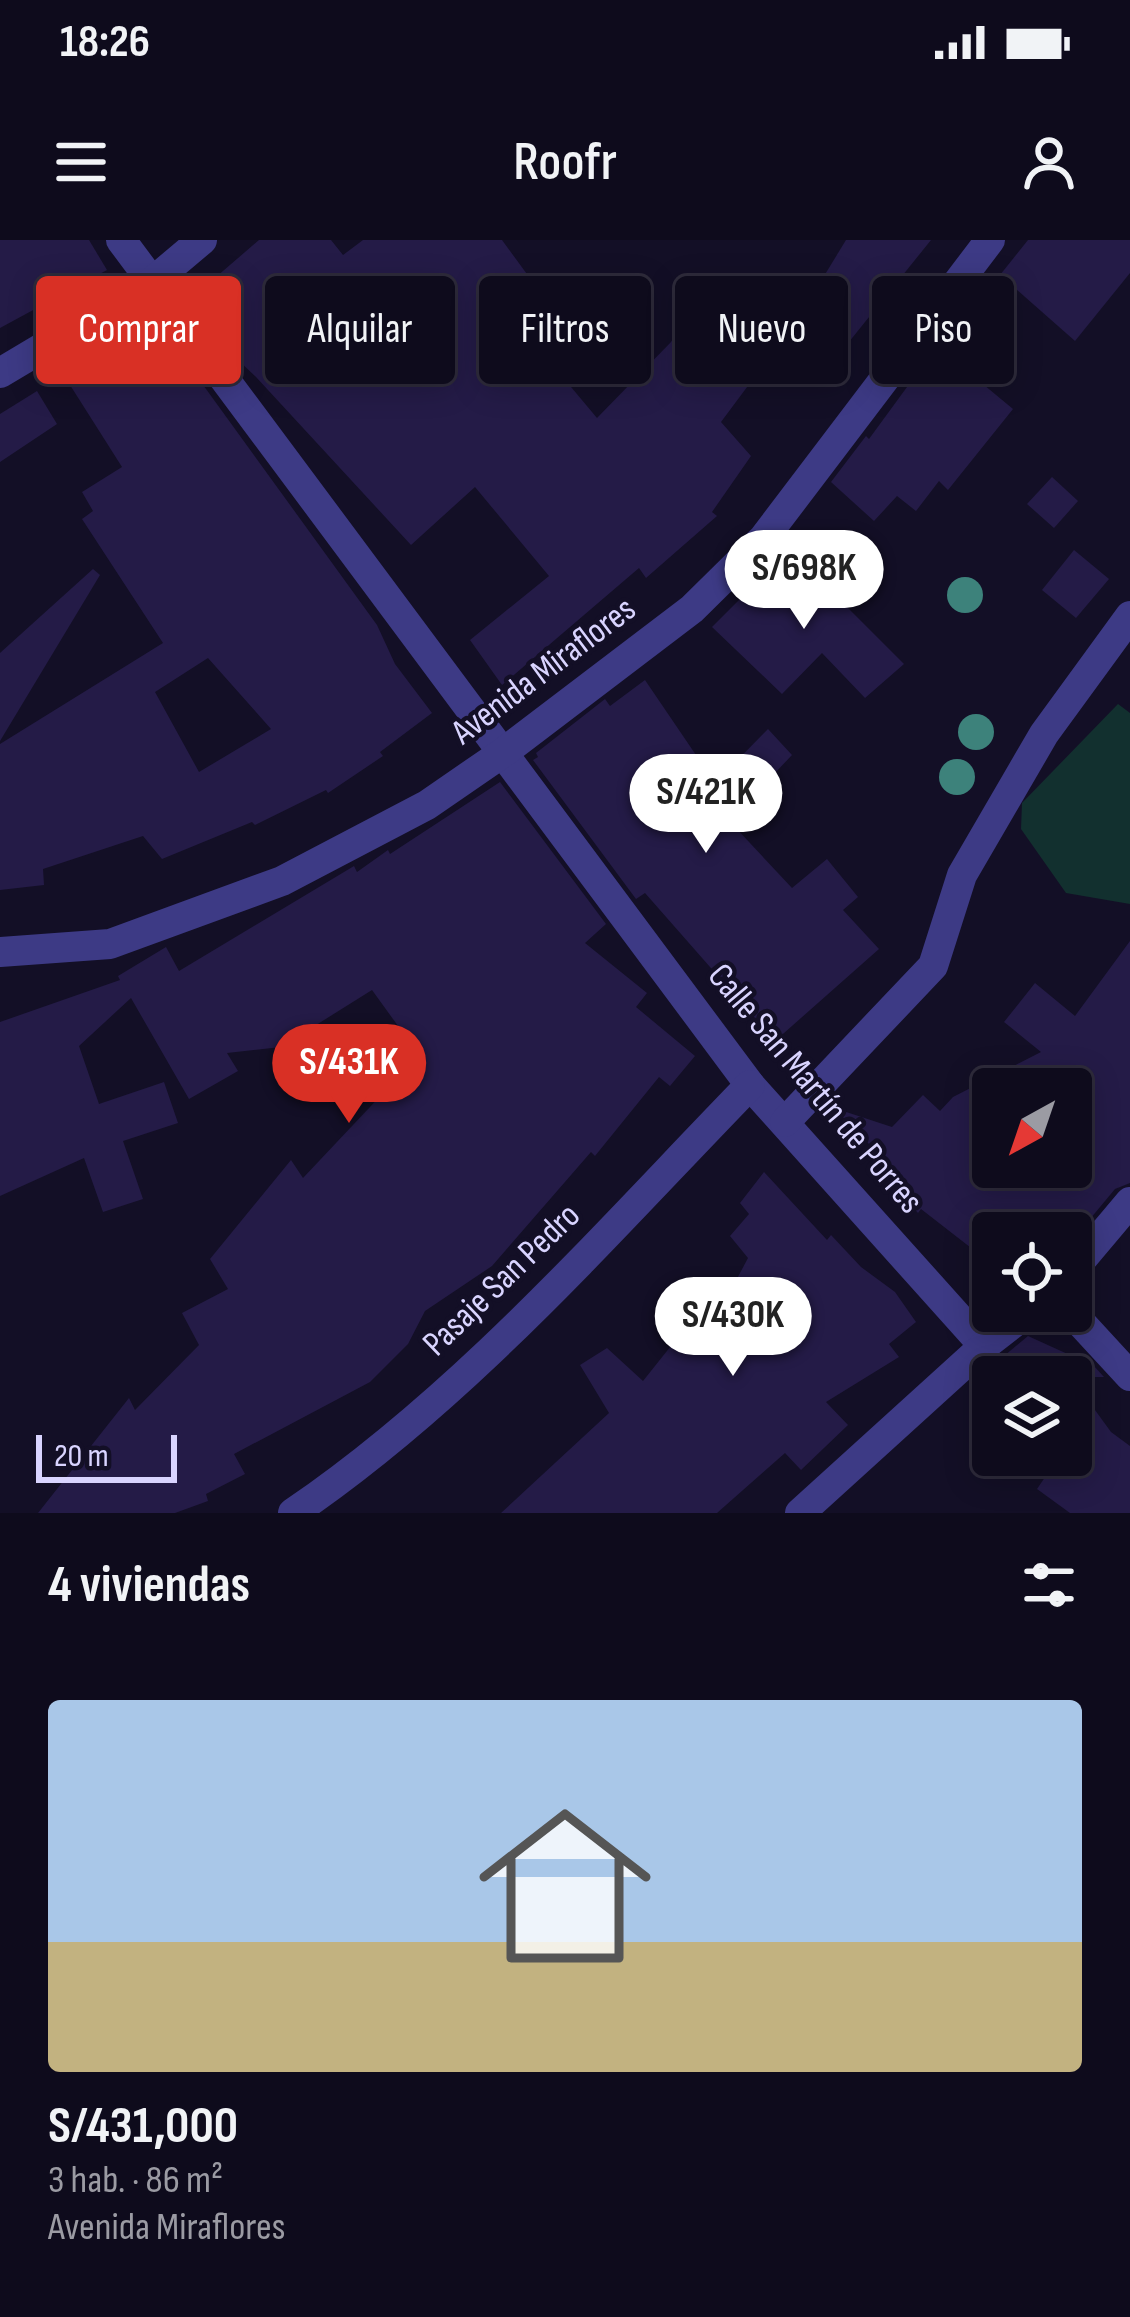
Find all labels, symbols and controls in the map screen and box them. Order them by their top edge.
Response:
text: 18:26 [60,15,150,70]
icon: menu [48,129,114,195]
icon: person [1016,129,1082,195]
text: Roofr [513,130,617,195]
chip: Comprar [36,276,241,384]
chip: Alquilar [265,276,455,384]
chip: Filtros [479,276,651,384]
chip: Nuevo [675,276,848,384]
chip: Piso [872,276,1014,384]
pin: S/698K [706,530,902,632]
text: S/698K [752,545,856,592]
street label: Avenida Miraflores [443,588,645,755]
pin: S/421K [608,754,804,856]
text: S/421K [656,769,756,816]
street label: Calle San Martín de Porres [698,956,932,1222]
pin: S/431K [251,1024,447,1126]
text: S/431K [299,1039,399,1086]
north arrow [972,1068,1092,1188]
map controls [972,1068,1092,1476]
street label: Pasaje San Pedro [415,1194,589,1366]
button: locate [972,1212,1092,1332]
pin: S/430K [635,1277,831,1379]
text: S/430K [682,1292,784,1339]
button: layers [972,1356,1092,1476]
scale bar [36,1429,177,1482]
text: 20 m [54,1436,109,1476]
icon: filters [1016,1552,1082,1618]
text: 4 viviendas [48,1555,250,1616]
icon: home [457,1778,673,1994]
text: S/431,000 [48,2096,238,2157]
text: 3 hab. · 86 m² [48,2157,223,2204]
text: Avenida Miraflores [48,2204,286,2251]

